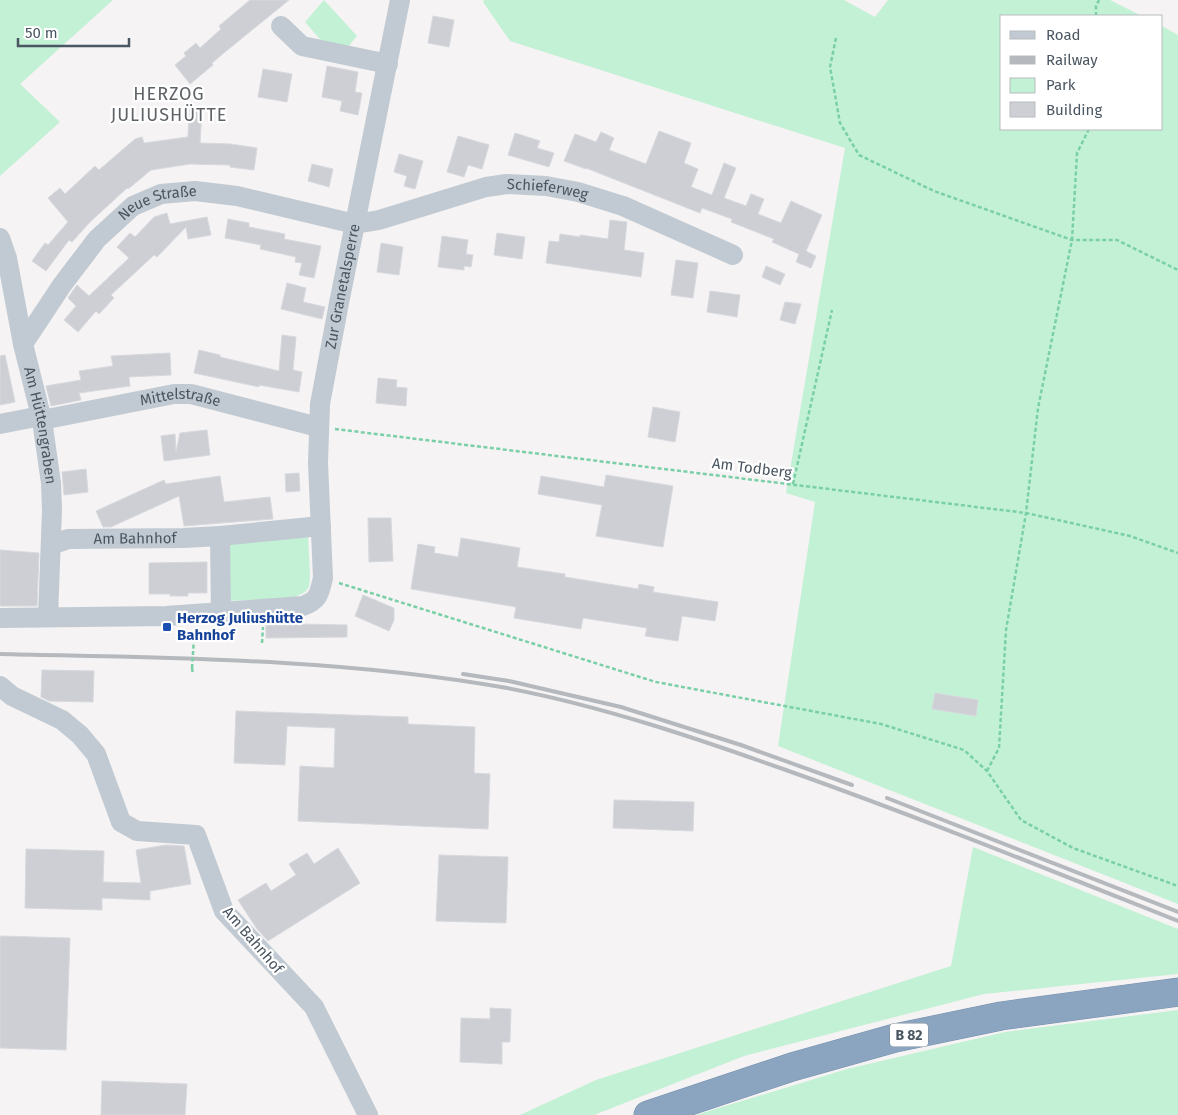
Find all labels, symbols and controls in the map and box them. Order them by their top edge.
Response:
scale bar [18,15,129,47]
legend [1000,15,1163,130]
text: 50 m [25,24,58,42]
text: Road [1046,26,1081,44]
text: Railway [1046,51,1098,69]
text: Park [1046,76,1076,94]
district label: HERZOG JULIUSHÜTTE [111,83,227,126]
text: Building [1046,101,1102,119]
street label: Schieferweg [506,175,591,204]
street label: Neue Straße [114,182,198,224]
street label: Zur Granetalsperre [322,222,364,350]
street label: Am Hüttengraben [20,365,60,485]
street label: Mittelstraße [138,385,223,410]
street label: Am Todberg [711,454,793,482]
street label: Am Bahnhof [93,529,177,548]
place label: Herzog Juliushütte Bahnhof [177,609,303,644]
marker: Herzog Juliushütte Bahnhof [161,621,173,633]
street label: Am Bahnhof [219,903,288,978]
road number: B 82 [890,1024,928,1046]

